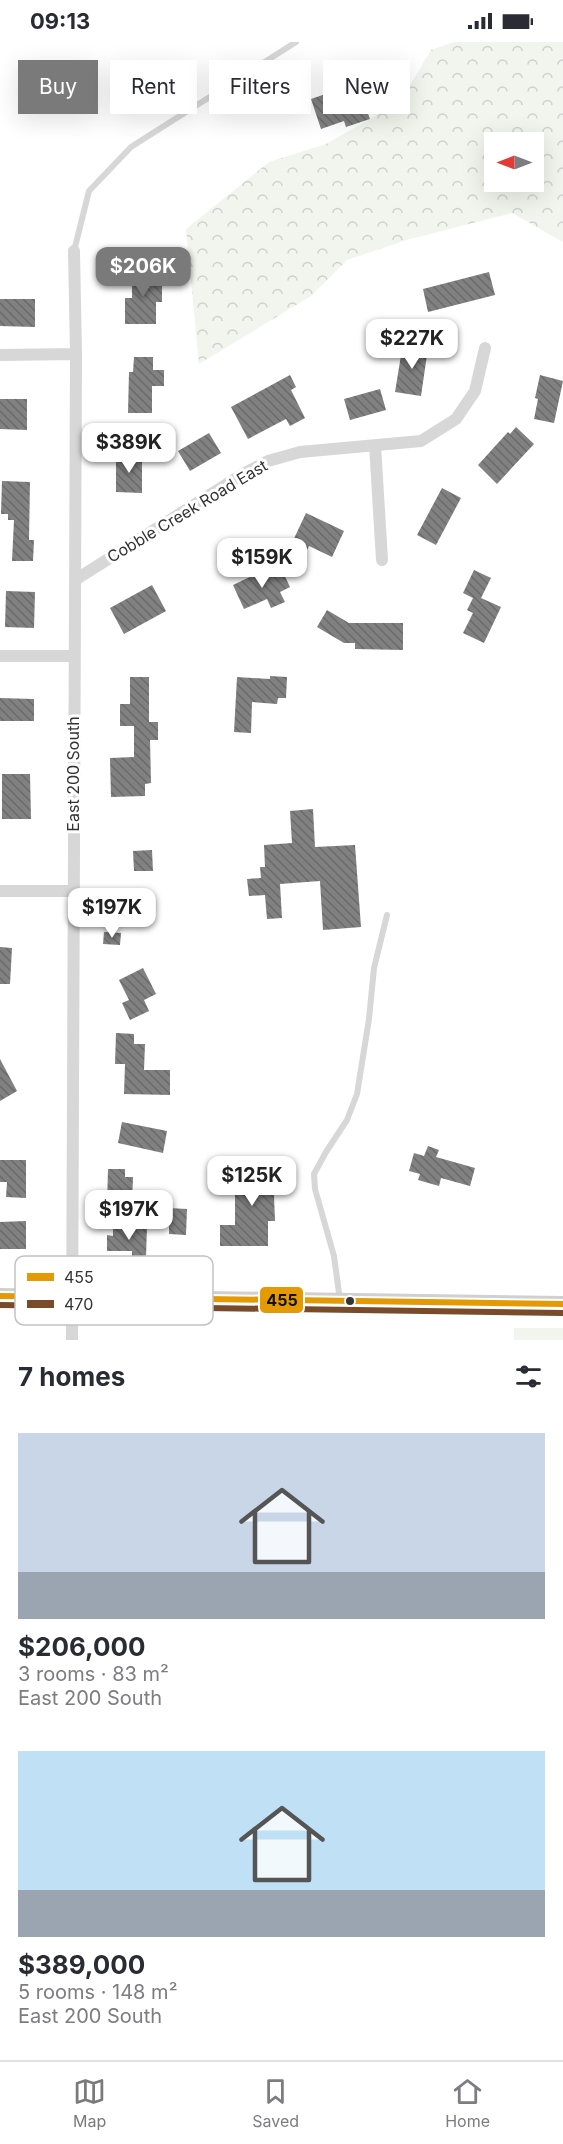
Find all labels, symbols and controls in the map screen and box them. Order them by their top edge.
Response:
text: 09:13 [30,8,90,34]
chip: Buy [18,60,98,114]
chip: Rent [110,60,197,114]
chip: Filters [209,60,311,114]
chip: New [323,60,410,114]
north arrow [484,132,544,192]
map controls [484,132,544,192]
pin: $206K [101,247,185,298]
text: $206K [110,254,176,278]
pin: $227K [370,319,454,370]
text: $227K [380,326,444,350]
pin: $389K [87,423,171,474]
text: $389K [96,430,162,454]
street label: Cobble Creek Road East [103,455,271,567]
pin: $159K [220,538,304,589]
text: $159K [231,545,293,569]
street label: East 200 South [63,716,83,832]
pin: $197K [70,888,154,939]
text: $197K [82,895,142,919]
pin: $125K [210,1156,294,1207]
text: $125K [221,1163,283,1187]
pin: $197K [87,1190,171,1241]
text: $197K [99,1197,159,1221]
legend [15,1256,213,1325]
text: 455 [64,1267,94,1287]
line badge: 455 [259,1286,304,1314]
text: 455 [266,1290,298,1310]
text: 470 [64,1294,93,1314]
unlabelled marker [344,1295,356,1307]
icon: filters [512,1360,545,1393]
text: 7 homes [18,1361,125,1392]
icon: home [228,1472,336,1580]
text: $206,000 [18,1631,146,1662]
text: 3 rooms · 83 m² [18,1662,169,1686]
text: East 200 South [18,1686,162,1710]
icon: home [228,1790,336,1898]
text: $389,000 [18,1949,145,1980]
text: 5 rooms · 148 m² [18,1980,177,2004]
text: East 200 South [18,2004,162,2028]
tab: Map [73,2075,106,2131]
tab: Saved [252,2075,299,2131]
tab: Home [445,2075,490,2131]

